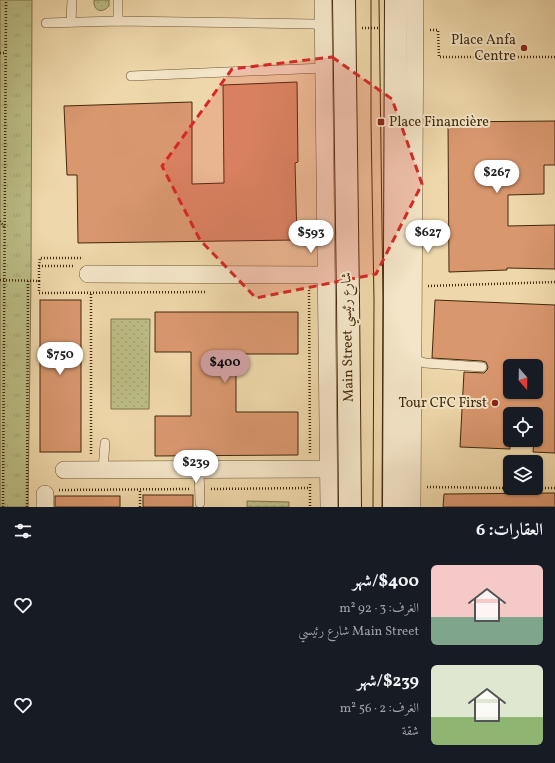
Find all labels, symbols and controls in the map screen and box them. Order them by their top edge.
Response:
place label: Place Anfa Centre [451,31,516,66]
marker: Place Anfa Centre [519,43,529,53]
place label: Place Financière [389,113,489,132]
marker: Place Financière [376,117,386,127]
pin: $267 [473,160,521,194]
text: $267 [483,164,511,182]
pin: $593 [287,220,335,254]
pin: $627 [404,220,452,254]
text: $593 [297,224,325,242]
text: $627 [414,224,442,242]
street label: Main Street شارع رئيسي [337,272,362,402]
pin: $750 [36,342,84,376]
text: $750 [46,346,74,364]
pin: $400 [201,350,249,384]
text: $400 [209,354,241,372]
north arrow [503,359,543,399]
map controls [503,359,543,495]
place label: Tour CFC First [398,394,487,413]
marker: Tour CFC First [490,398,500,408]
button: locate [503,407,543,447]
pin: $239 [172,450,220,484]
text: $239 [182,454,210,472]
button: layers [503,455,543,495]
text: العقارات: 6 [476,519,543,542]
icon: filters [12,520,34,542]
text: $400/شهر [352,570,419,593]
icon: home [463,581,511,629]
icon: heart [12,594,34,616]
text: الغرف: 3 · 92 m² [339,600,419,618]
text: Main Street شارع رئيسي [298,623,419,641]
text: $239/شهر [357,670,419,693]
icon: home [463,681,511,729]
icon: heart [12,694,34,716]
text: الغرف: 2 · 56 m² [340,700,419,718]
text: شقة [402,723,419,741]

